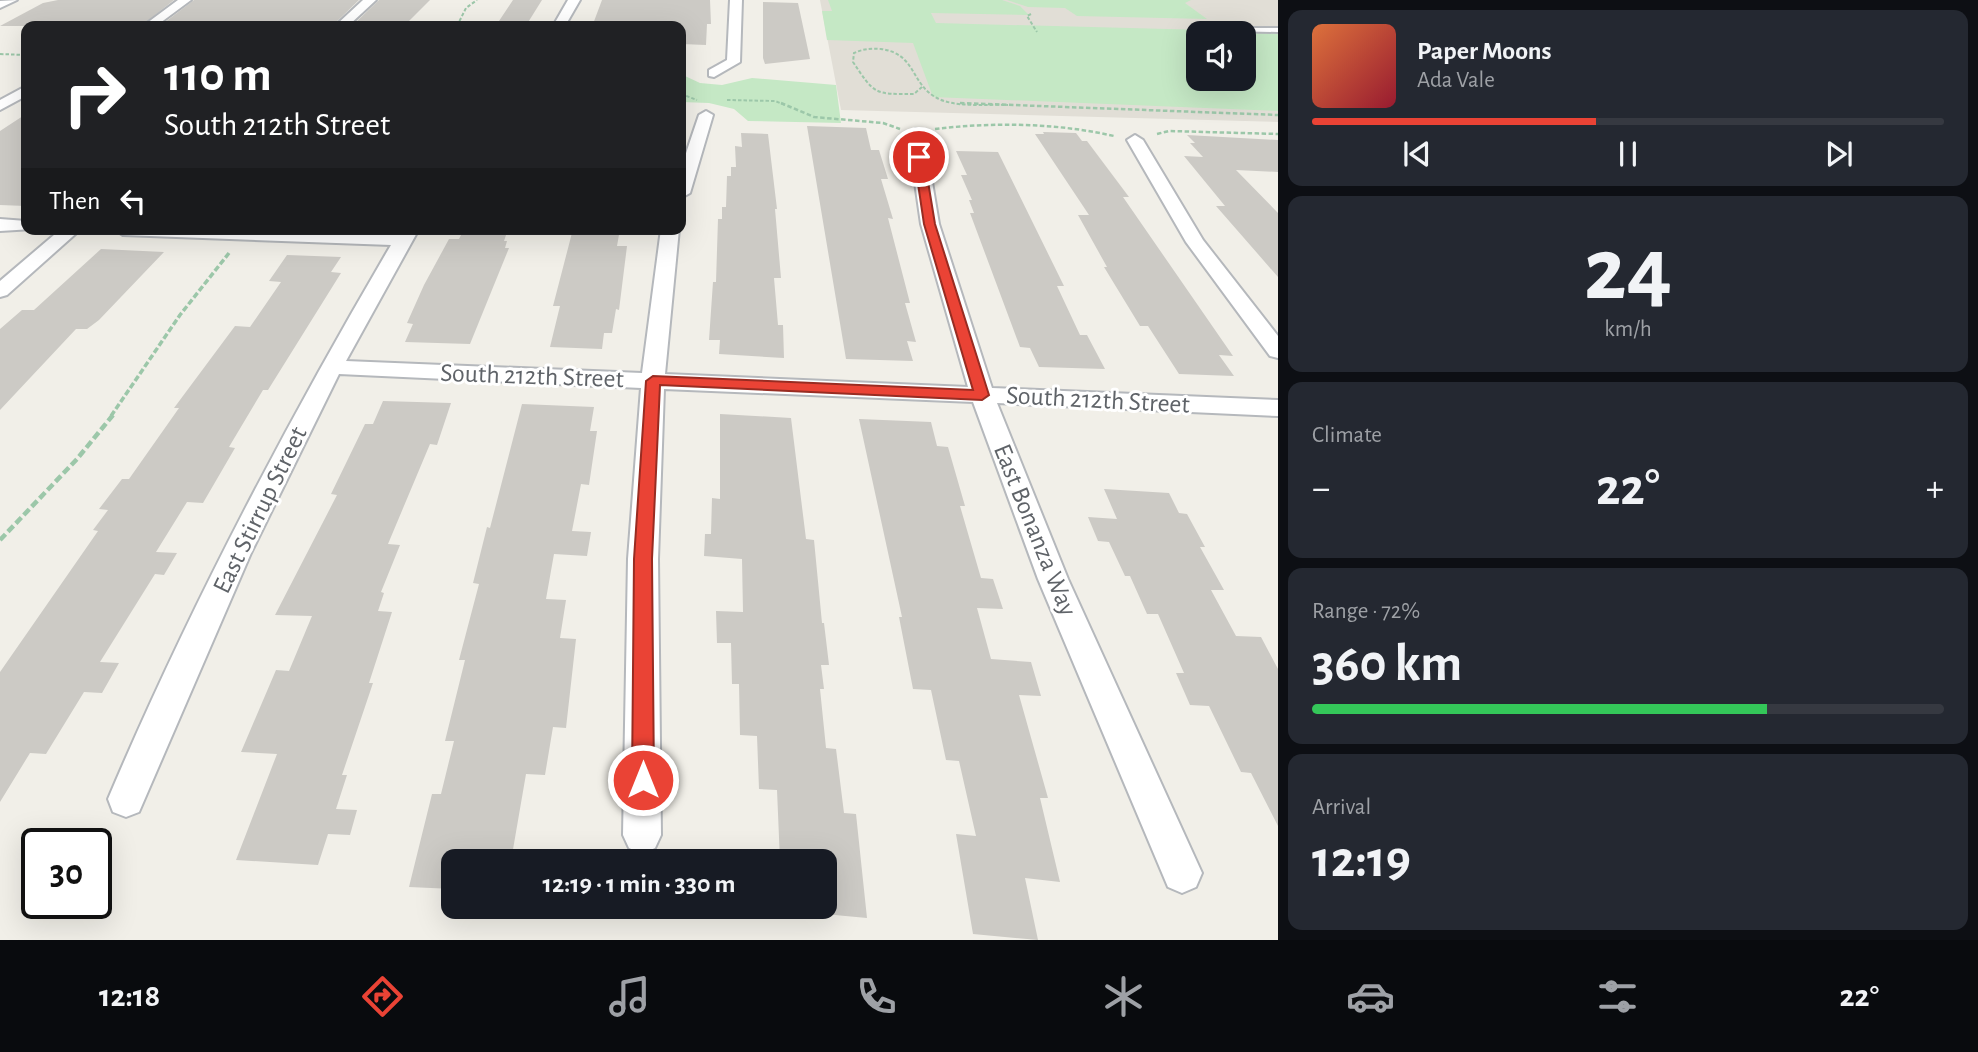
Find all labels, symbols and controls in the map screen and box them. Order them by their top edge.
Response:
map controls [1186,21,1256,91]
button: sound [1186,21,1256,91]
text: Paper Moons [1417,38,1552,64]
icon: right [49,49,140,140]
text: 110 m [164,51,272,100]
text: Ada Vale [1417,69,1495,92]
text: South 212th Street [164,109,390,141]
pin [889,127,949,187]
icon: previous [1398,135,1436,173]
icon: pause [1609,135,1647,173]
icon: next [1820,135,1858,173]
icon: arrive [900,138,938,176]
icon: left [114,182,152,220]
text: Then [49,188,100,214]
text: 24 [1584,225,1672,316]
text: km/h [1604,318,1652,341]
street label: South 212th Street [440,360,624,392]
street label: South 212th Street [1006,382,1190,418]
street label: East Stirrup Street [208,423,312,597]
text: Climate [1312,424,1382,447]
street label: East Bonanza Way [989,440,1081,620]
text: 22° [1596,462,1660,514]
text: − [1312,470,1330,508]
text: + [1926,470,1944,508]
text: Range · 72% [1312,600,1420,623]
text: 360 km [1312,638,1462,690]
position arrow [606,743,680,817]
text: Arrival [1312,796,1371,819]
speed limit sign: 30 [21,828,112,919]
text: 12:19 [1312,834,1411,886]
text: 12:19 · 1 min · 330 m [543,871,735,897]
icon: directions [358,972,407,1021]
icon: music [605,972,654,1021]
icon: phone [852,972,901,1021]
icon: climate [1099,972,1148,1021]
icon: car [1346,972,1395,1021]
icon: filters [1593,972,1642,1021]
text: 12:18 [99,980,160,1012]
text: 22° [1840,980,1879,1012]

